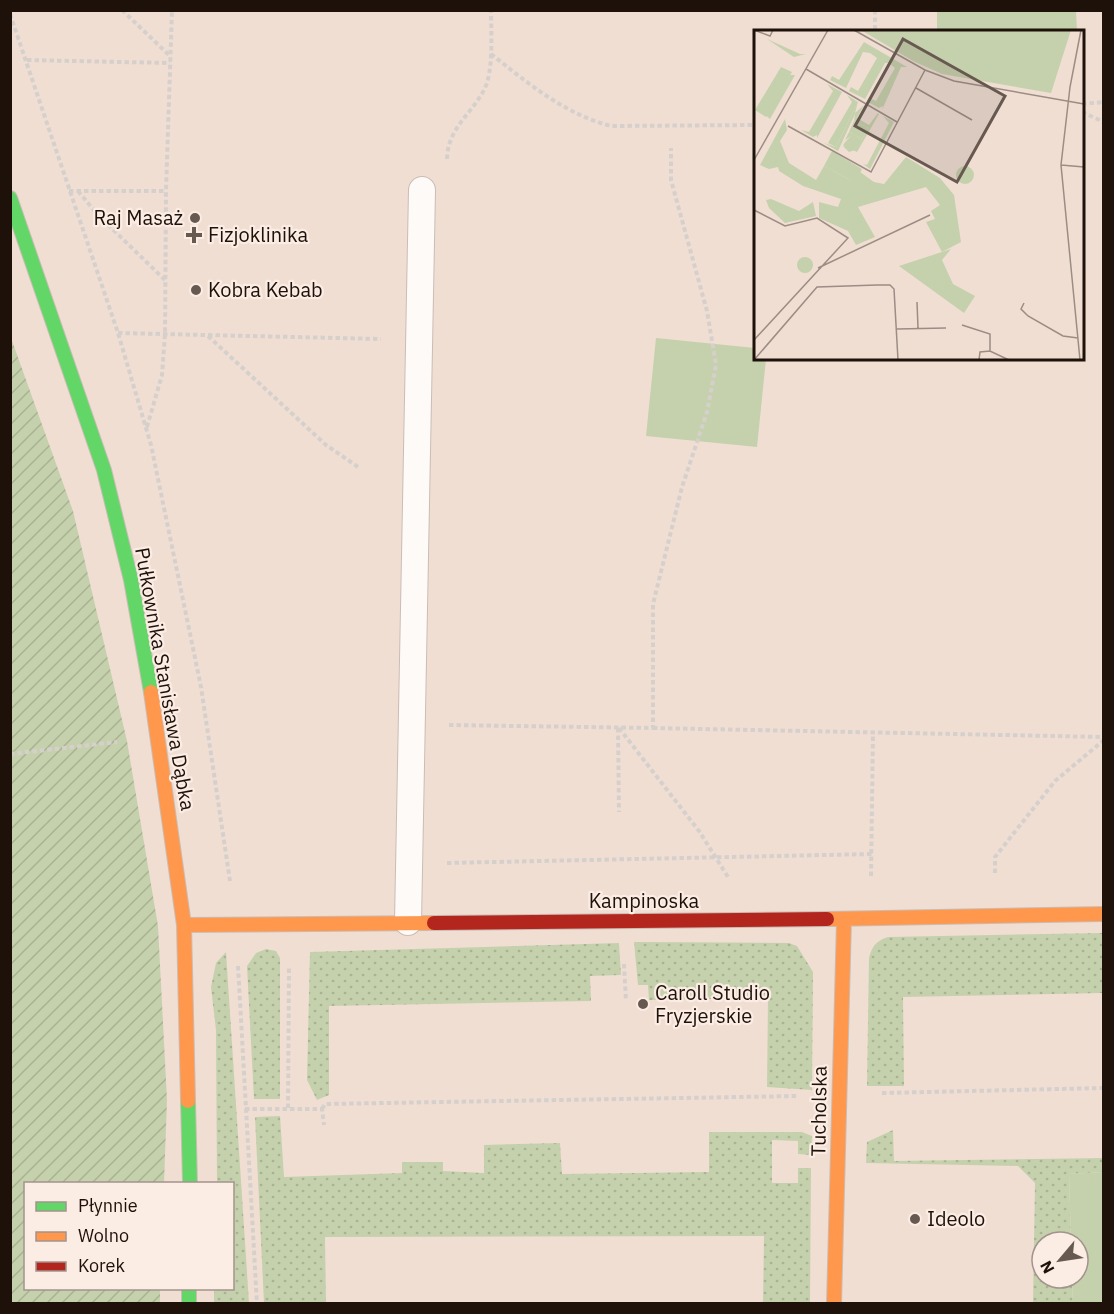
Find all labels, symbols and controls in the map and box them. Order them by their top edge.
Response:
inset map [754,30,1084,360]
place label: Raj Masaż [93,204,183,231]
marker: Raj Masaż [188,211,202,225]
place label: Fizjoklinika [208,221,308,248]
marker: Fizjoklinika [185,226,203,244]
place label: Kobra Kebab [208,276,323,303]
marker: Kobra Kebab [189,283,203,297]
street label: Pułkownika Stanisława Dąbka [129,545,202,813]
street label: Kampinoska [589,887,700,914]
place label: Caroll Studio Fryzjerskie [655,979,770,1029]
marker: Caroll Studio Fryzjerskie [636,997,650,1011]
street label: Tucholska [804,1065,833,1157]
legend [24,1182,234,1290]
text: Płynnie [78,1194,138,1217]
place label: Ideolo [927,1205,985,1232]
marker: Ideolo [908,1212,922,1226]
text: Wolno [78,1224,129,1247]
north arrow [1030,1230,1090,1290]
text: Korek [78,1254,125,1277]
text: N [1035,1257,1058,1277]

